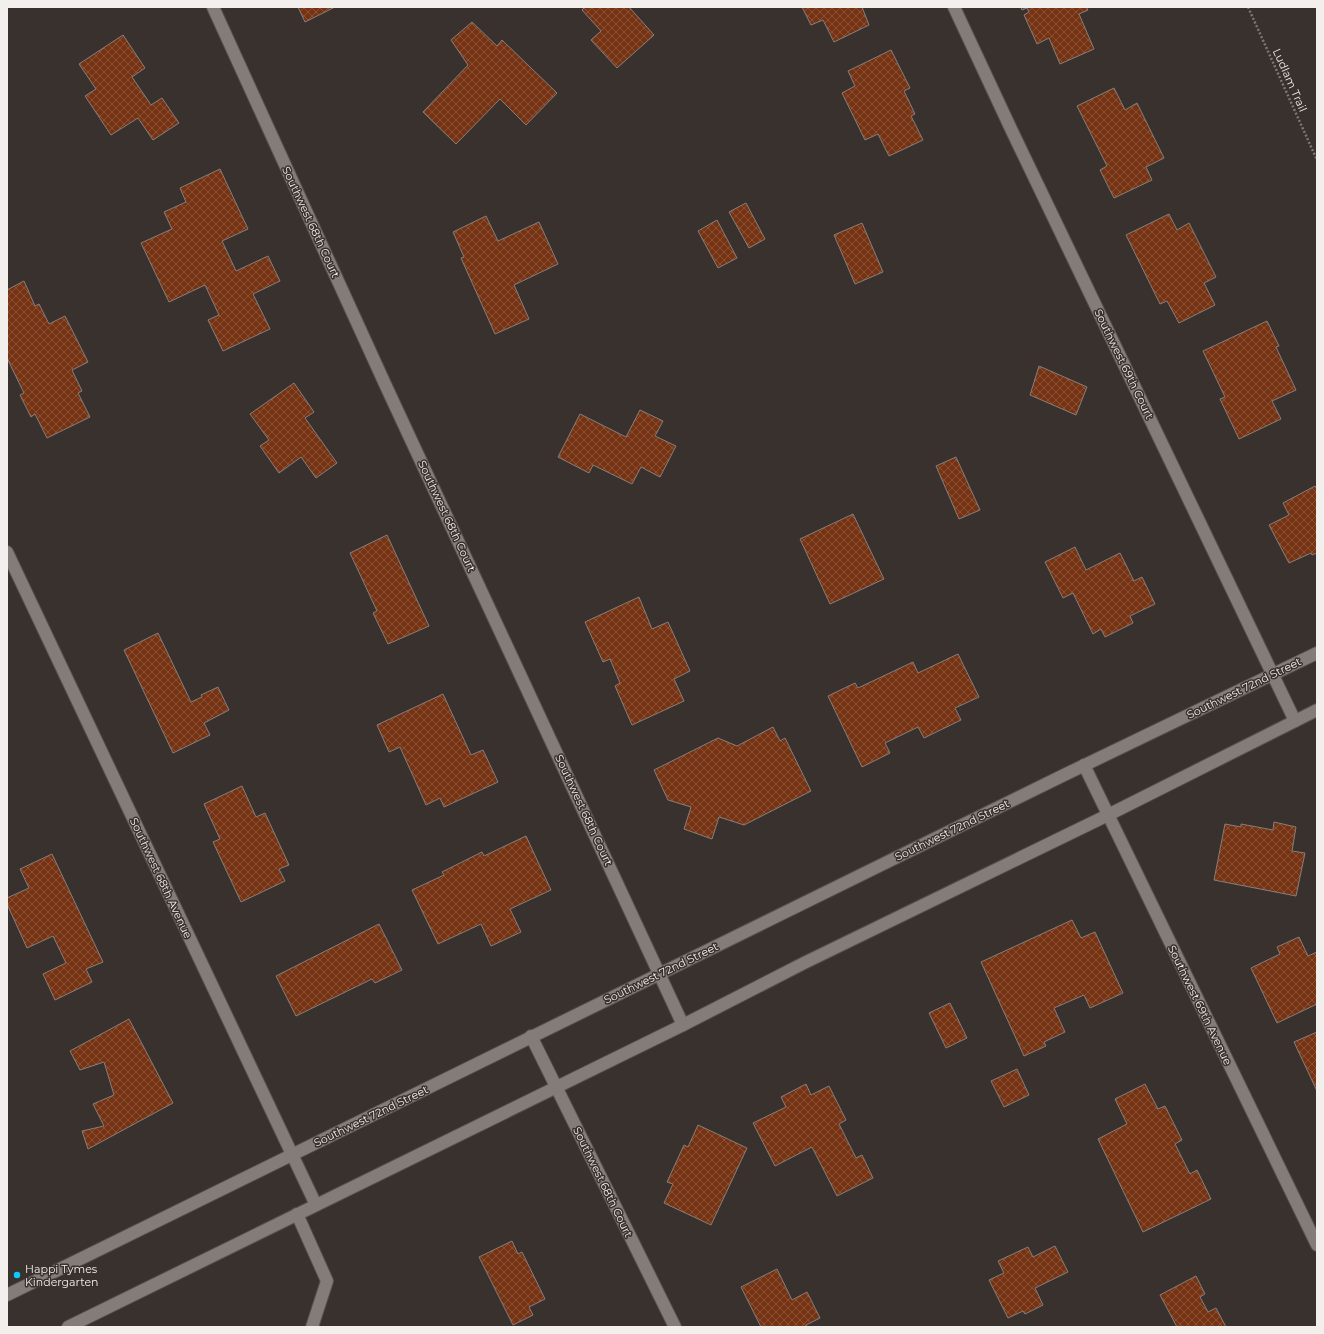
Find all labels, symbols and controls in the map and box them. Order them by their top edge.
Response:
street label: Ludlam Trail [1270,46,1310,114]
street label: Southwest 68th Court [279,164,343,280]
street label: Southwest 69th Court [1091,307,1157,422]
street label: Southwest 68th Court [415,458,479,574]
street label: Southwest 72nd Street [1185,654,1304,722]
street label: Southwest 68th Court [552,752,616,868]
street label: Southwest 72nd Street [893,796,1012,864]
street label: Southwest 68th Avenue [127,815,195,941]
street label: Southwest 72nd Street [602,939,721,1007]
street label: Southwest 69th Avenue [1165,943,1235,1067]
street label: Southwest 72nd Street [312,1082,431,1150]
street label: Southwest 68th Court [570,1125,636,1240]
place label: Happi Tymes Kindergarten [25,1262,99,1289]
marker: Happi Tymes Kindergarten [12,1270,22,1280]

